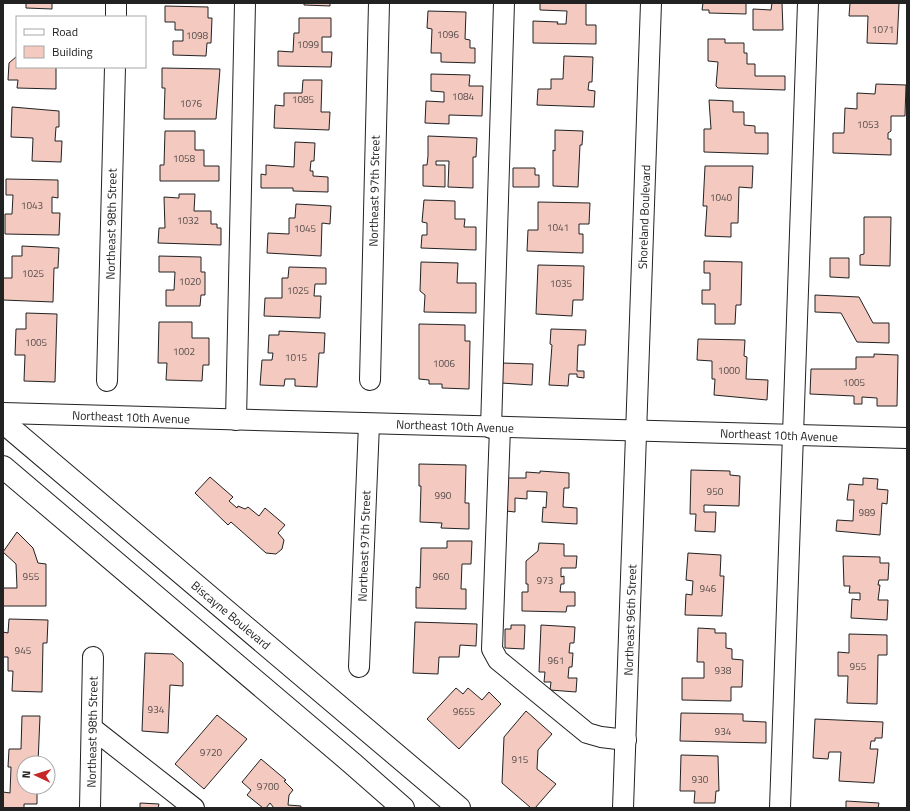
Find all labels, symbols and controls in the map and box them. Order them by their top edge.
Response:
legend [16,16,146,68]
text: Road [52,22,78,41]
house number: 1071 [872,22,894,37]
house number: 1096 [437,27,460,42]
house number: 1098 [186,28,209,43]
house number: 1099 [297,37,320,52]
text: Building [52,42,93,61]
house number: 1084 [452,89,475,104]
house number: 1085 [292,92,315,107]
house number: 1076 [180,96,203,111]
house number: 1053 [857,117,879,132]
street label: Northeast 97th Street [364,134,384,247]
house number: 1058 [173,151,196,166]
street label: Shoreland Boulevard [633,164,655,270]
street label: Northeast 98th Street [101,167,121,280]
house number: 1040 [710,190,733,205]
house number: 1043 [21,198,43,213]
house number: 1032 [177,213,199,228]
house number: 1041 [547,220,569,235]
house number: 1045 [294,221,317,236]
house number: 1025 [22,266,45,281]
house number: 1020 [179,274,202,289]
house number: 1035 [550,276,573,291]
house number: 1025 [287,283,310,298]
house number: 1005 [25,335,48,350]
house number: 1002 [173,344,195,359]
house number: 1015 [285,350,308,365]
house number: 1006 [433,356,456,371]
house number: 1000 [718,363,741,378]
house number: 1005 [843,375,866,390]
street label: Northeast 10th Avenue [72,405,190,429]
street label: Northeast 10th Avenue [396,414,514,438]
street label: Northeast 10th Avenue [720,423,838,447]
house number: 950 [707,484,724,499]
house number: 990 [435,488,452,503]
street label: Northeast 97th Street [353,489,375,602]
house number: 989 [859,505,876,520]
street label: Northeast 96th Street [619,563,641,676]
house number: 955 [23,569,40,584]
house number: 960 [433,569,450,584]
house number: 973 [537,573,553,588]
street label: Biscayne Boulevard [187,576,275,654]
house number: 946 [700,581,717,596]
house number: 945 [15,643,32,658]
house number: 961 [548,653,564,668]
house number: 955 [850,659,867,674]
house number: 938 [715,663,732,678]
street label: Northeast 98th Street [82,675,102,788]
house number: 934 [148,702,165,717]
house number: 9655 [453,704,476,719]
house number: 934 [715,724,732,739]
house number: 9720 [200,745,223,760]
house number: 915 [512,752,529,767]
north arrow [16,755,56,795]
text: N [18,770,34,779]
house number: 930 [692,772,709,787]
house number: 9700 [257,779,280,794]

